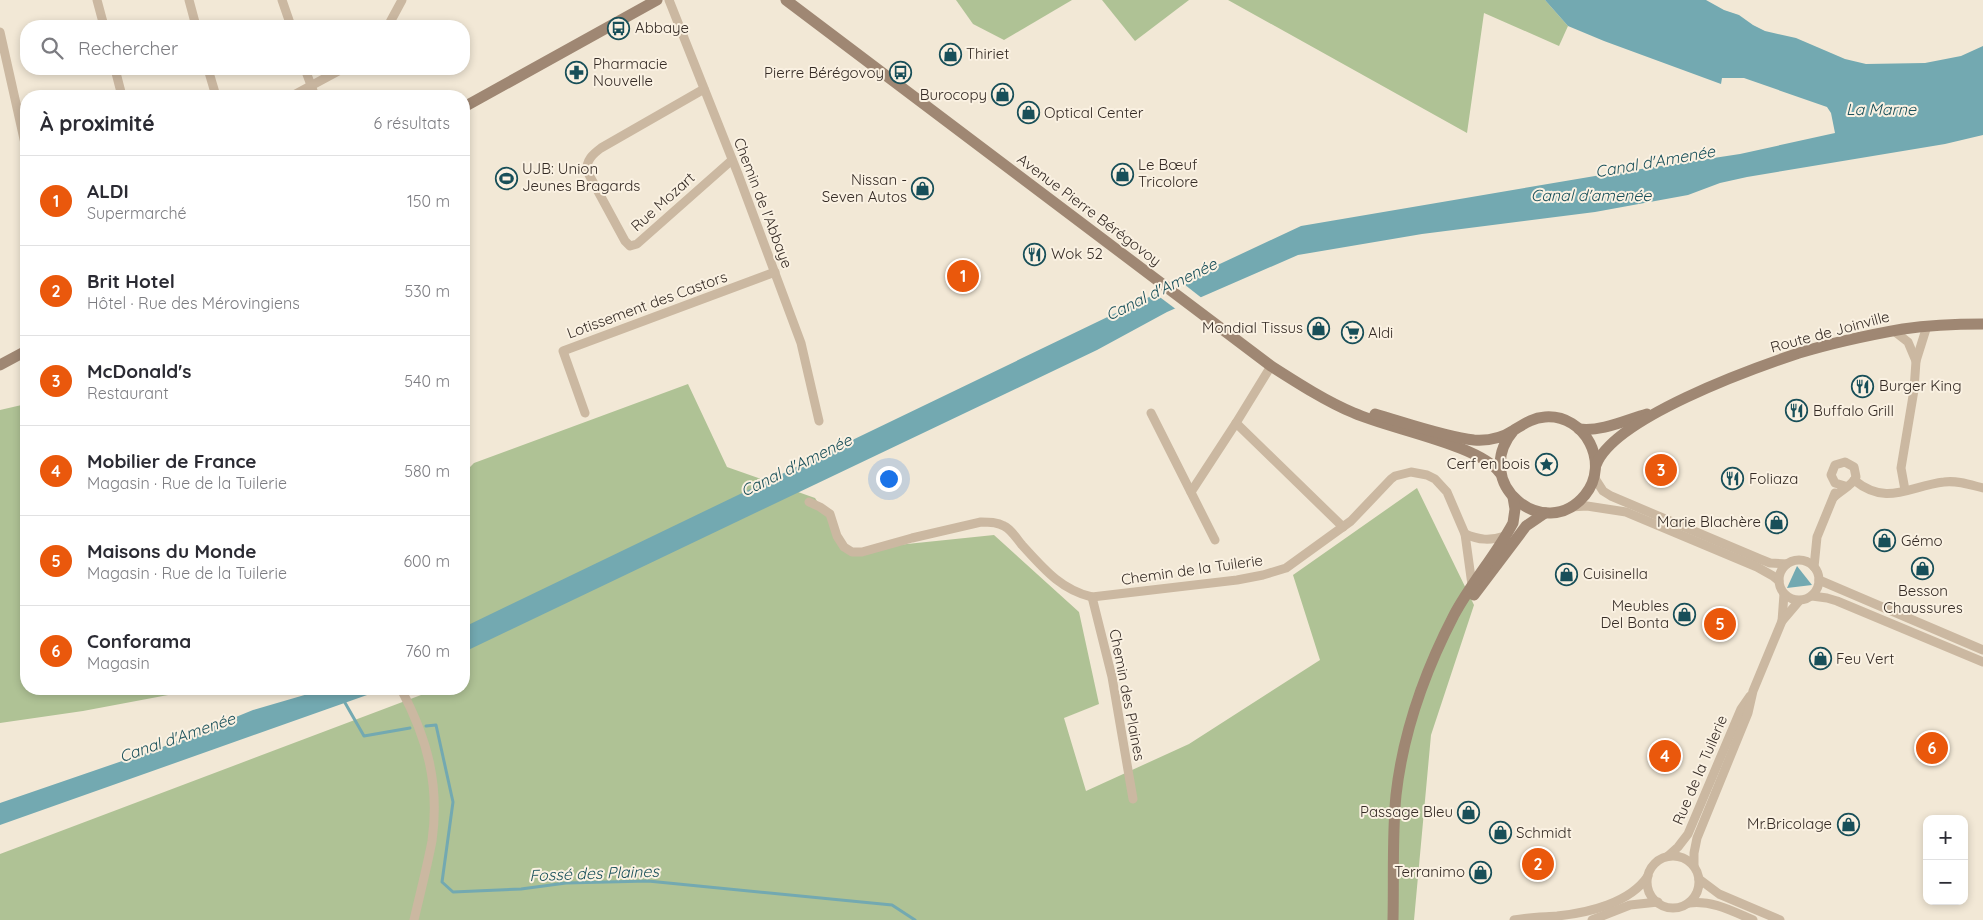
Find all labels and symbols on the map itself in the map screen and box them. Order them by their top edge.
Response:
bus stop icon: Abbaye [607,16,631,40]
place label: Abbaye [635,18,689,37]
shop icon: Thiriet [938,42,962,66]
place label: Thiriet [966,44,1009,63]
place label: Pharmacie Nouvelle [593,54,668,90]
pharmacy icon: Pharmacie Nouvelle [565,61,589,85]
bus stop icon: Pierre Bérégovoy [888,61,912,85]
place label: Pierre Bérégovoy [764,63,884,82]
shop icon: Burocopy [991,83,1015,107]
place label: Burocopy [920,85,987,104]
water label: La Marne [1846,99,1917,119]
shop icon: Optical Center [1016,101,1040,125]
place label: Optical Center [1044,103,1144,122]
street label: Chemin de l'Abbaye [730,135,797,271]
water label: Canal d'Amenée [1594,140,1717,181]
street label: Avenue Pierre Bérégovoy [1014,149,1165,270]
place label: Le Bœuf Tricolore [1138,155,1198,191]
place label: UJB: Union Jeunes Bragards [522,159,640,195]
shop icon: Le Bœuf Tricolore [1110,162,1134,186]
sports icon: UJB: Union Jeunes Bragards [494,166,518,190]
street label: Rue Mozart [627,168,699,235]
place label: Nissan - Seven Autos [822,170,907,206]
shop icon: Nissan - Seven Autos [911,177,935,201]
water label: Canal d'amenée [1531,185,1652,205]
restaurant icon: Wok 52 [1023,242,1047,266]
place label: Wok 52 [1051,244,1103,263]
water label: Canal d'Amenée [1102,253,1221,325]
pin: 1 [947,257,979,295]
street label: Lotissement des Castors [564,267,730,342]
street label: Route de Joinville [1768,306,1892,357]
shop icon: Mondial Tissus [1307,316,1331,340]
place label: Mondial Tissus [1202,318,1303,337]
supermarket icon: Aldi [1340,321,1364,345]
place label: Aldi [1368,323,1393,342]
restaurant icon: Burger King [1851,374,1875,398]
place label: Burger King [1879,376,1962,395]
restaurant icon: Buffalo Grill [1785,399,1809,423]
place label: Buffalo Grill [1813,401,1894,420]
water label: Canal d'Amenée [737,429,856,501]
pin: 3 [1645,451,1677,489]
place icon: Cerf en bois [1534,452,1558,476]
place label: Cerf en bois [1447,454,1530,473]
your location [876,466,902,492]
restaurant icon: Foliaza [1721,467,1745,491]
place label: Foliaza [1749,469,1798,488]
shop icon: Marie Blachère [1765,510,1789,534]
place label: Marie Blachère [1657,512,1761,531]
shop icon: Gémo [1873,529,1897,553]
place label: Gémo [1901,531,1943,550]
street label: Chemin de la Tuilerie [1120,550,1264,589]
shop icon: Besson Chaussures [1911,556,1935,580]
shop icon: Cuisinella [1555,562,1579,586]
place label: Cuisinella [1583,564,1648,583]
place label: Besson Chaussures [1883,581,1963,617]
place label: Meubles Del Bonta [1600,596,1669,632]
shop icon: Meubles Del Bonta [1673,603,1697,627]
pin: 5 [1704,605,1736,643]
street label: Chemin des Plaines [1105,627,1150,762]
shop icon: Feu Vert [1808,647,1832,671]
place label: Feu Vert [1836,649,1894,668]
water label: Canal d'Amenée [116,707,238,766]
street label: Rue de la Tuilerie [1668,712,1731,828]
pin: 6 [1916,729,1948,767]
pin: 4 [1649,737,1681,775]
shop icon: Passage Bleu [1457,800,1481,824]
place label: Passage Bleu [1360,802,1453,821]
shop icon: Mr.Bricolage [1836,812,1860,836]
place label: Mr.Bricolage [1747,814,1832,833]
shop icon: Schmidt [1488,821,1512,845]
place label: Schmidt [1516,823,1572,842]
pin: 2 [1522,845,1554,883]
shop icon: Terranimo [1469,860,1493,884]
water label: Fossé des Plaines [529,861,661,885]
place label: Terranimo [1394,862,1465,881]

